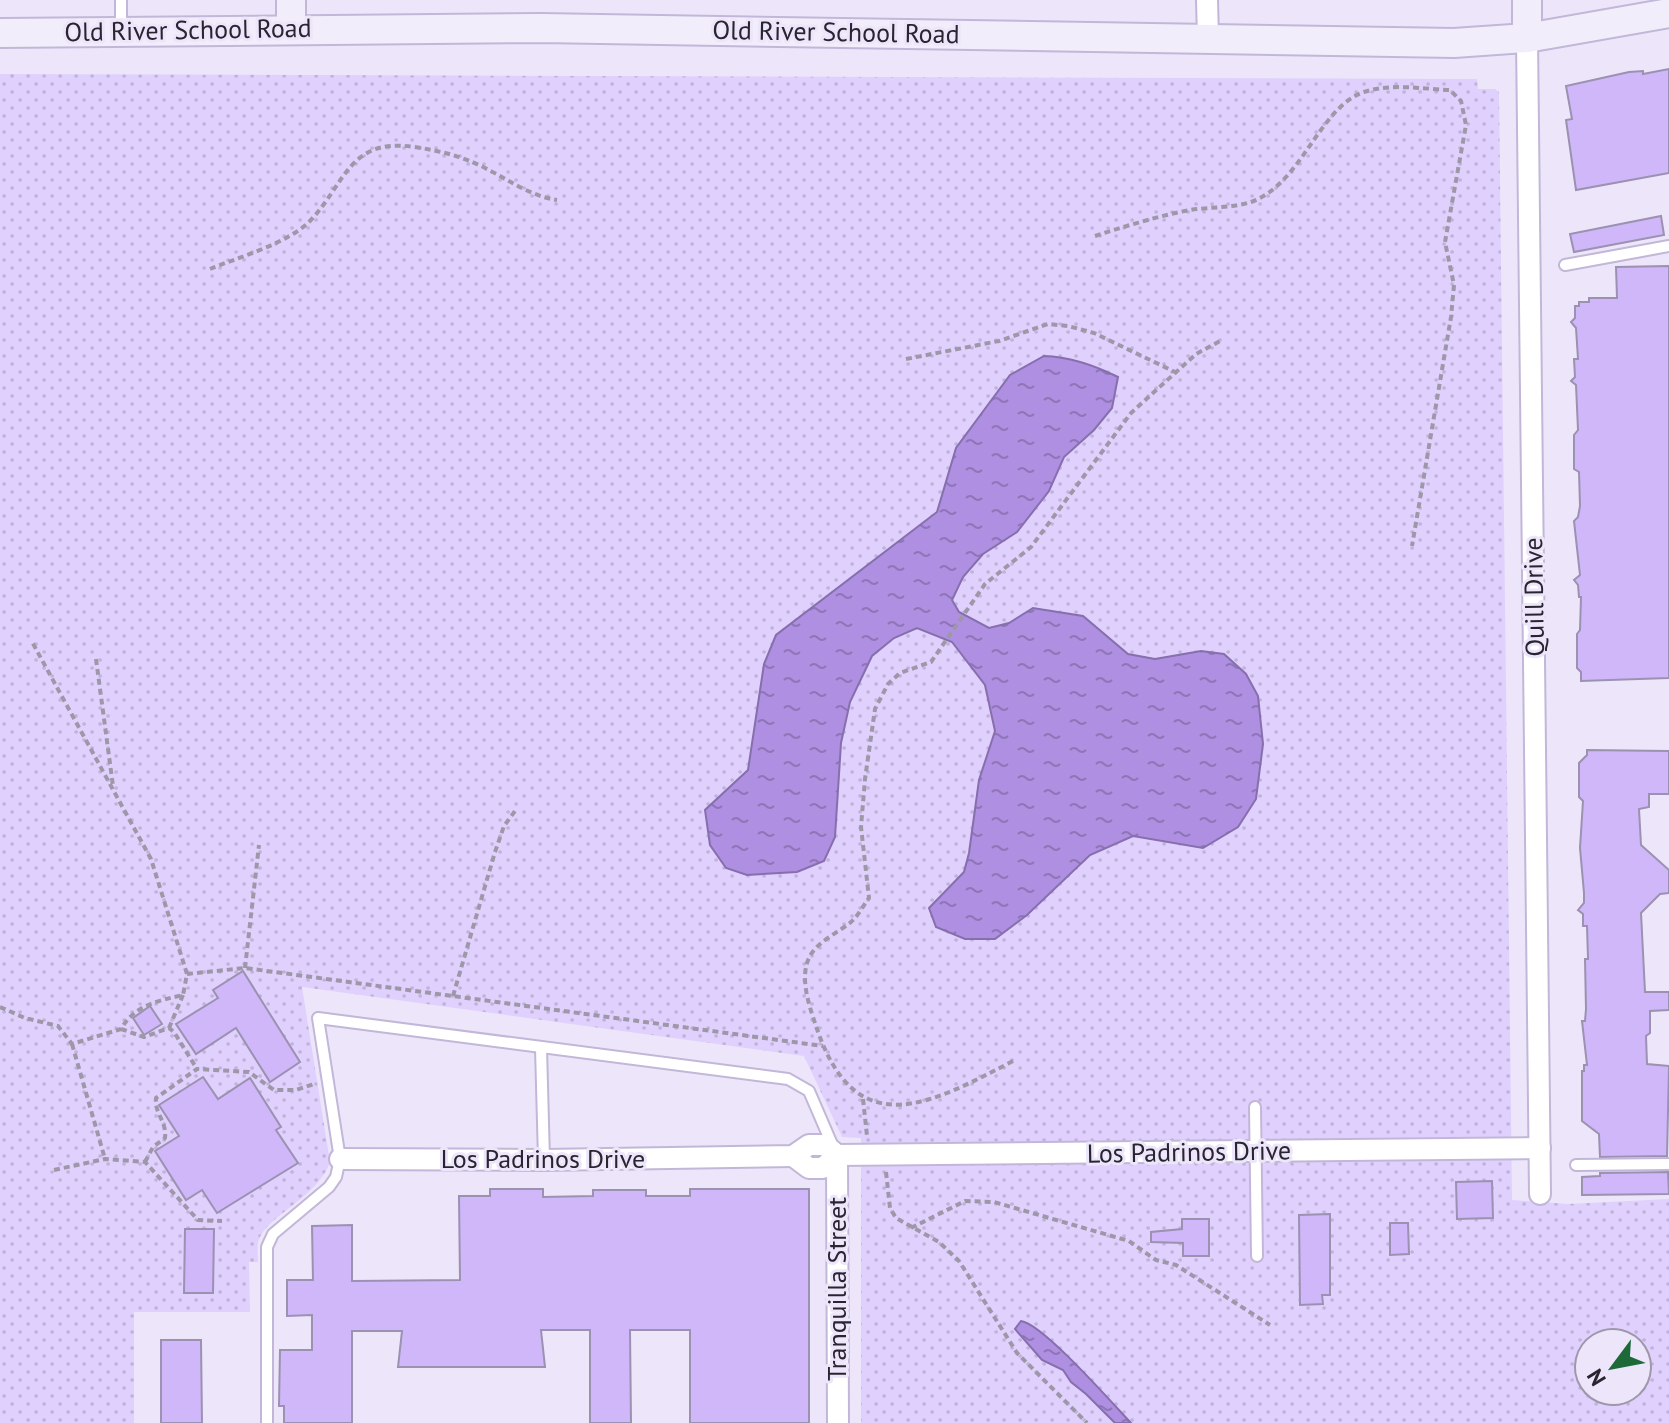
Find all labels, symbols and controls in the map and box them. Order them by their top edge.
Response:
street label: Old River School Road [64,11,312,48]
street label: Old River School Road [712,13,960,50]
street label: Quill Drive [1516,537,1551,657]
street label: Los Padrinos Drive [1087,1133,1291,1170]
street label: Los Padrinos Drive [441,1142,645,1175]
street label: Tranquilla Street [820,1197,853,1381]
north arrow [1573,1327,1653,1407]
text: N [1580,1364,1612,1391]

